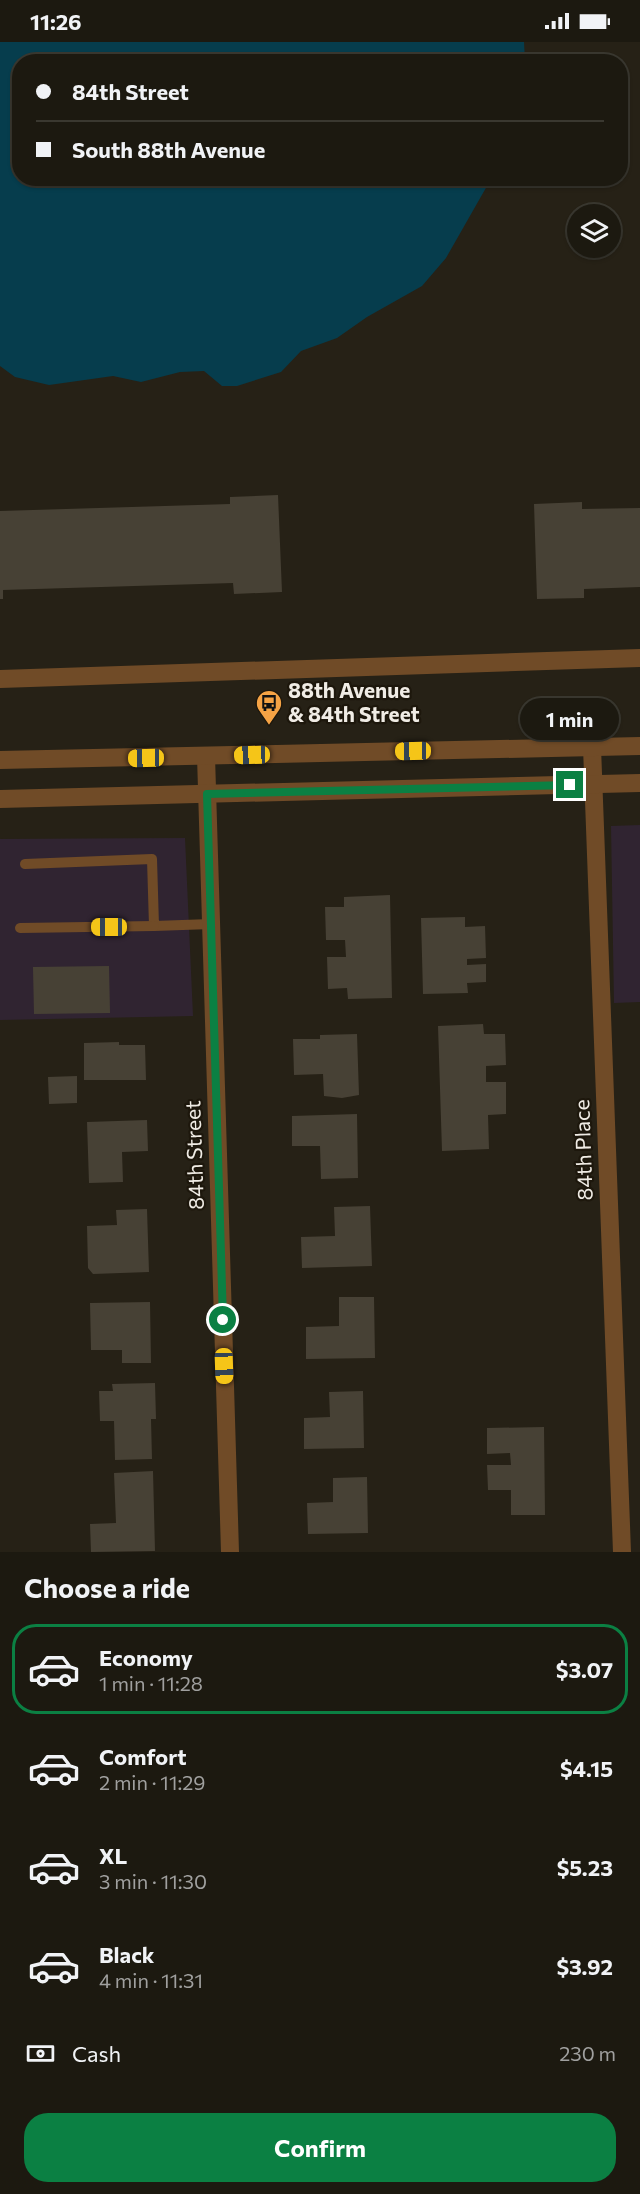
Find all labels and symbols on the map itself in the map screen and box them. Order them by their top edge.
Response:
place label: 88th Avenue & 84th Street [288,677,420,726]
bus stop icon: 88th Avenue & 84th Street [254,688,284,726]
callout: 1 min [520,698,620,740]
car [395,742,431,760]
car [234,745,270,765]
car [128,749,164,767]
route end [556,771,583,798]
car [91,918,127,936]
street label: 84th Place [568,1099,597,1201]
street label: 84th Street [179,1100,208,1210]
route start [209,1306,236,1333]
car [214,1348,234,1384]

